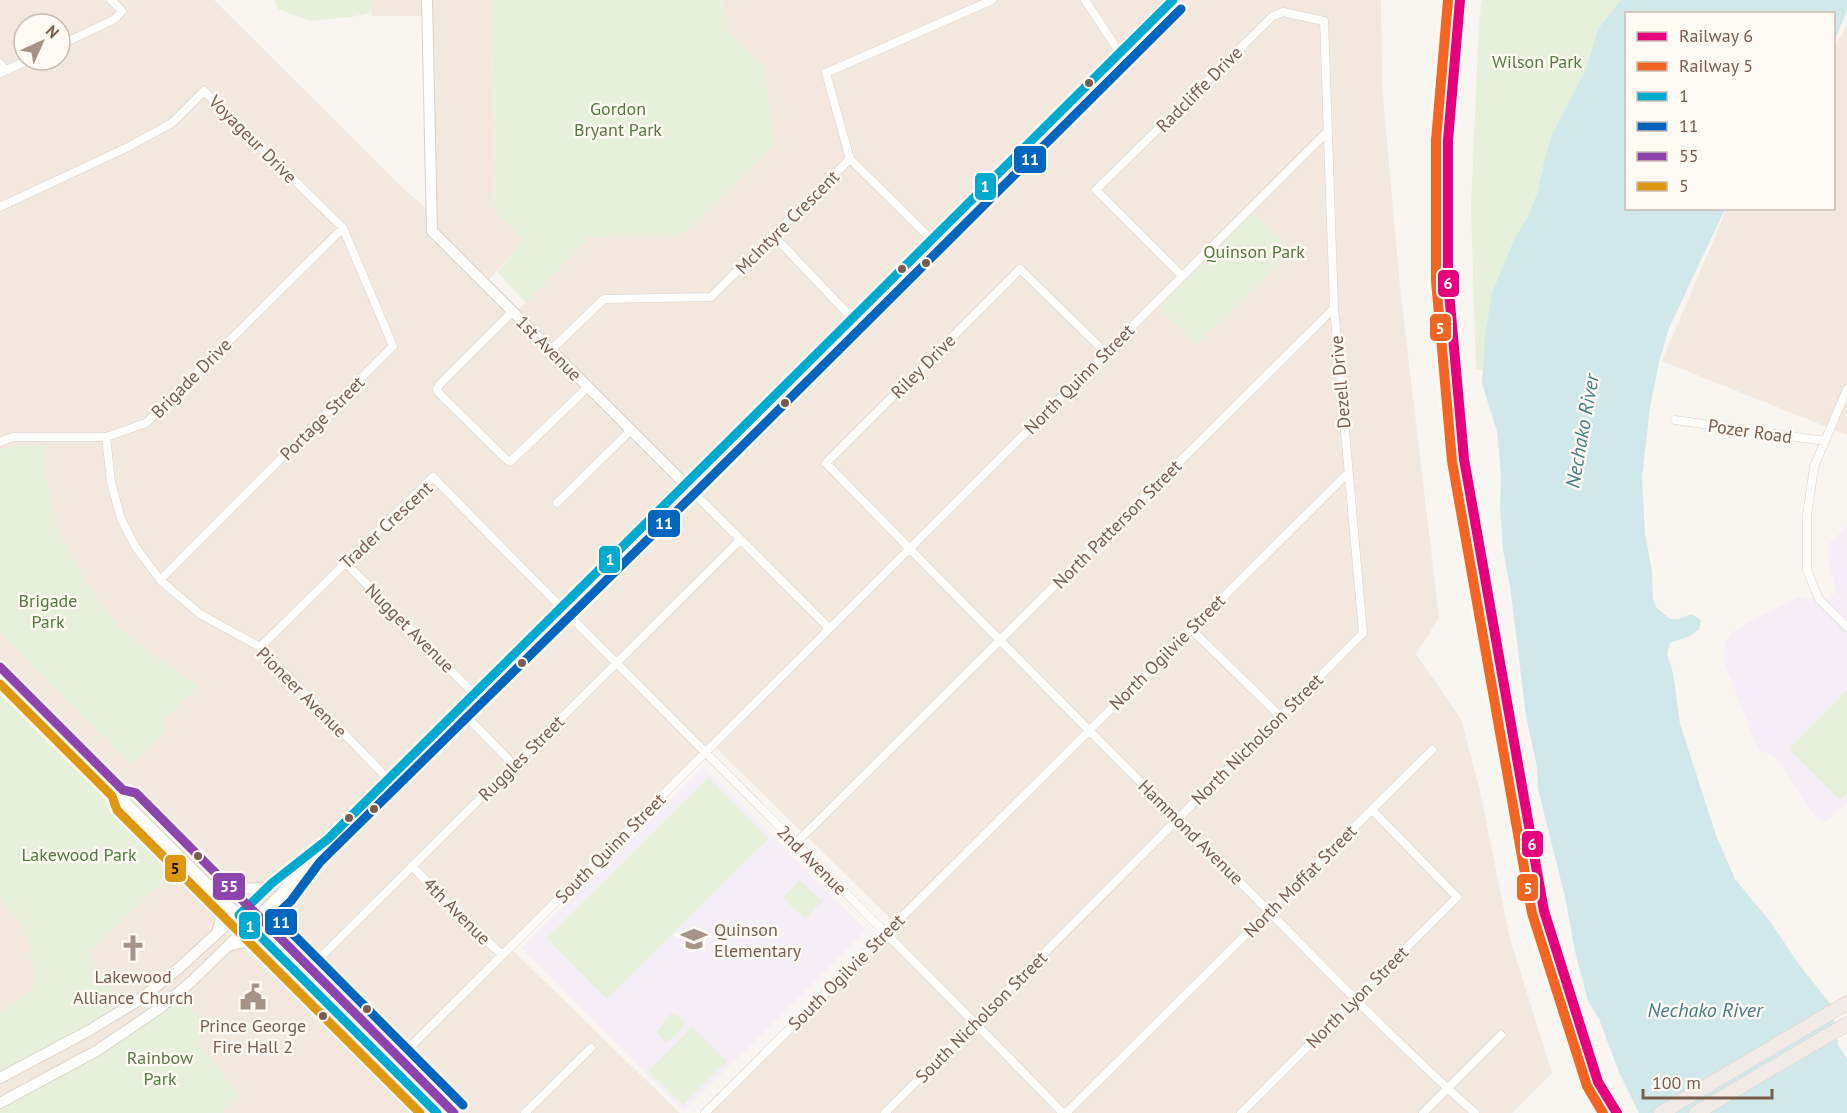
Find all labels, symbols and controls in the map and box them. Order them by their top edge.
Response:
north arrow [12,12,72,72]
legend [1625,12,1835,210]
text: N [42,21,63,42]
text: Railway 6 [1679,24,1753,47]
street label: Radcliffe Drive [1151,41,1247,137]
park label: Wilson Park [1492,50,1582,73]
text: Railway 5 [1679,54,1753,77]
unlabelled marker [1083,77,1095,89]
text: 1 [1679,84,1689,107]
street label: Voyageur Drive [203,89,302,188]
park label: Gordon Bryant Park [574,97,662,141]
text: 11 [1679,114,1699,137]
text: 55 [1679,144,1699,167]
line badge: 11 [1013,145,1047,174]
text: 11 [1021,149,1039,169]
street label: McIntyre Crescent [730,165,844,279]
line badge: 1 [974,172,997,201]
text: 5 [1679,174,1689,197]
text: 1 [980,176,990,196]
park label: Quinson Park [1203,240,1305,263]
unlabelled marker [920,257,932,269]
unlabelled marker [896,263,908,275]
line badge: 6 [1437,269,1460,298]
text: 6 [1443,273,1453,293]
street label: 1st Avenue [511,310,587,386]
line badge: 5 [1429,313,1452,342]
text: 5 [1435,318,1445,338]
street label: North Quinn Street [1019,319,1139,439]
street label: Riley Drive [886,329,960,403]
street label: Brigade Drive [146,333,236,423]
street label: Dezell Drive [1324,335,1356,429]
street label: Portage Street [275,371,369,465]
water label: Nechako River [1559,371,1605,490]
unlabelled marker [779,397,791,409]
street label: Pozer Road [1706,414,1794,448]
street label: North Patterson Street [1048,455,1186,593]
street label: Trader Crescent [335,476,437,574]
line badge: 11 [647,509,681,538]
text: 11 [655,513,673,533]
line badge: 1 [598,545,621,574]
text: 1 [605,549,615,569]
street label: Nugget Avenue [361,579,459,677]
park label: Brigade Park [19,589,77,633]
street label: North Ogilvie Street [1104,589,1230,715]
street label: Pioneer Avenue [252,642,352,742]
unlabelled marker [516,657,528,669]
street label: North Nicholson Street [1186,668,1328,810]
street label: Ruggles Street [473,710,569,806]
street label: Hammond Avenue [1133,774,1249,890]
street label: South Quinn Street [550,788,670,908]
unlabelled marker [368,803,380,815]
unlabelled marker [343,812,355,824]
street label: 2nd Avenue [772,820,852,900]
street label: North Moffat Street [1239,820,1361,942]
line badge: 6 [1521,830,1544,858]
text: 6 [1527,834,1537,854]
park label: Lakewood Park [21,843,137,866]
unlabelled marker [192,850,204,862]
line badge: 5 [164,854,187,883]
text: 5 [170,858,180,878]
line badge: 55 [212,872,246,901]
street label: 4th Avenue [418,872,496,950]
line badge: 5 [1516,873,1539,902]
text: 55 [220,876,238,896]
text: 5 [1523,878,1533,898]
line badge: 11 [264,908,298,936]
street label: South Ogilvie Street [783,909,909,1035]
line badge: 1 [238,911,261,940]
text: 11 [272,912,290,932]
text: 1 [245,916,255,936]
place label: Quinson Elementary [714,918,802,962]
school or university icon: Quinson Elementary [679,924,709,954]
church icon: Lakewood Alliance Church [118,933,148,963]
street label: North Lyon Street [1301,941,1413,1053]
street label: South Nicholson Street [910,946,1052,1088]
place label: Lakewood Alliance Church [73,965,193,1009]
public building icon: Prince George Fire Hall 2 [238,982,268,1012]
water label: Nechako River [1647,997,1764,1023]
unlabelled marker [361,1003,373,1015]
unlabelled marker [317,1010,329,1022]
place label: Prince George Fire Hall 2 [200,1014,306,1058]
park label: Rainbow Park [127,1046,194,1090]
scale bar [1643,1062,1772,1100]
text: 100 m [1652,1071,1701,1094]

